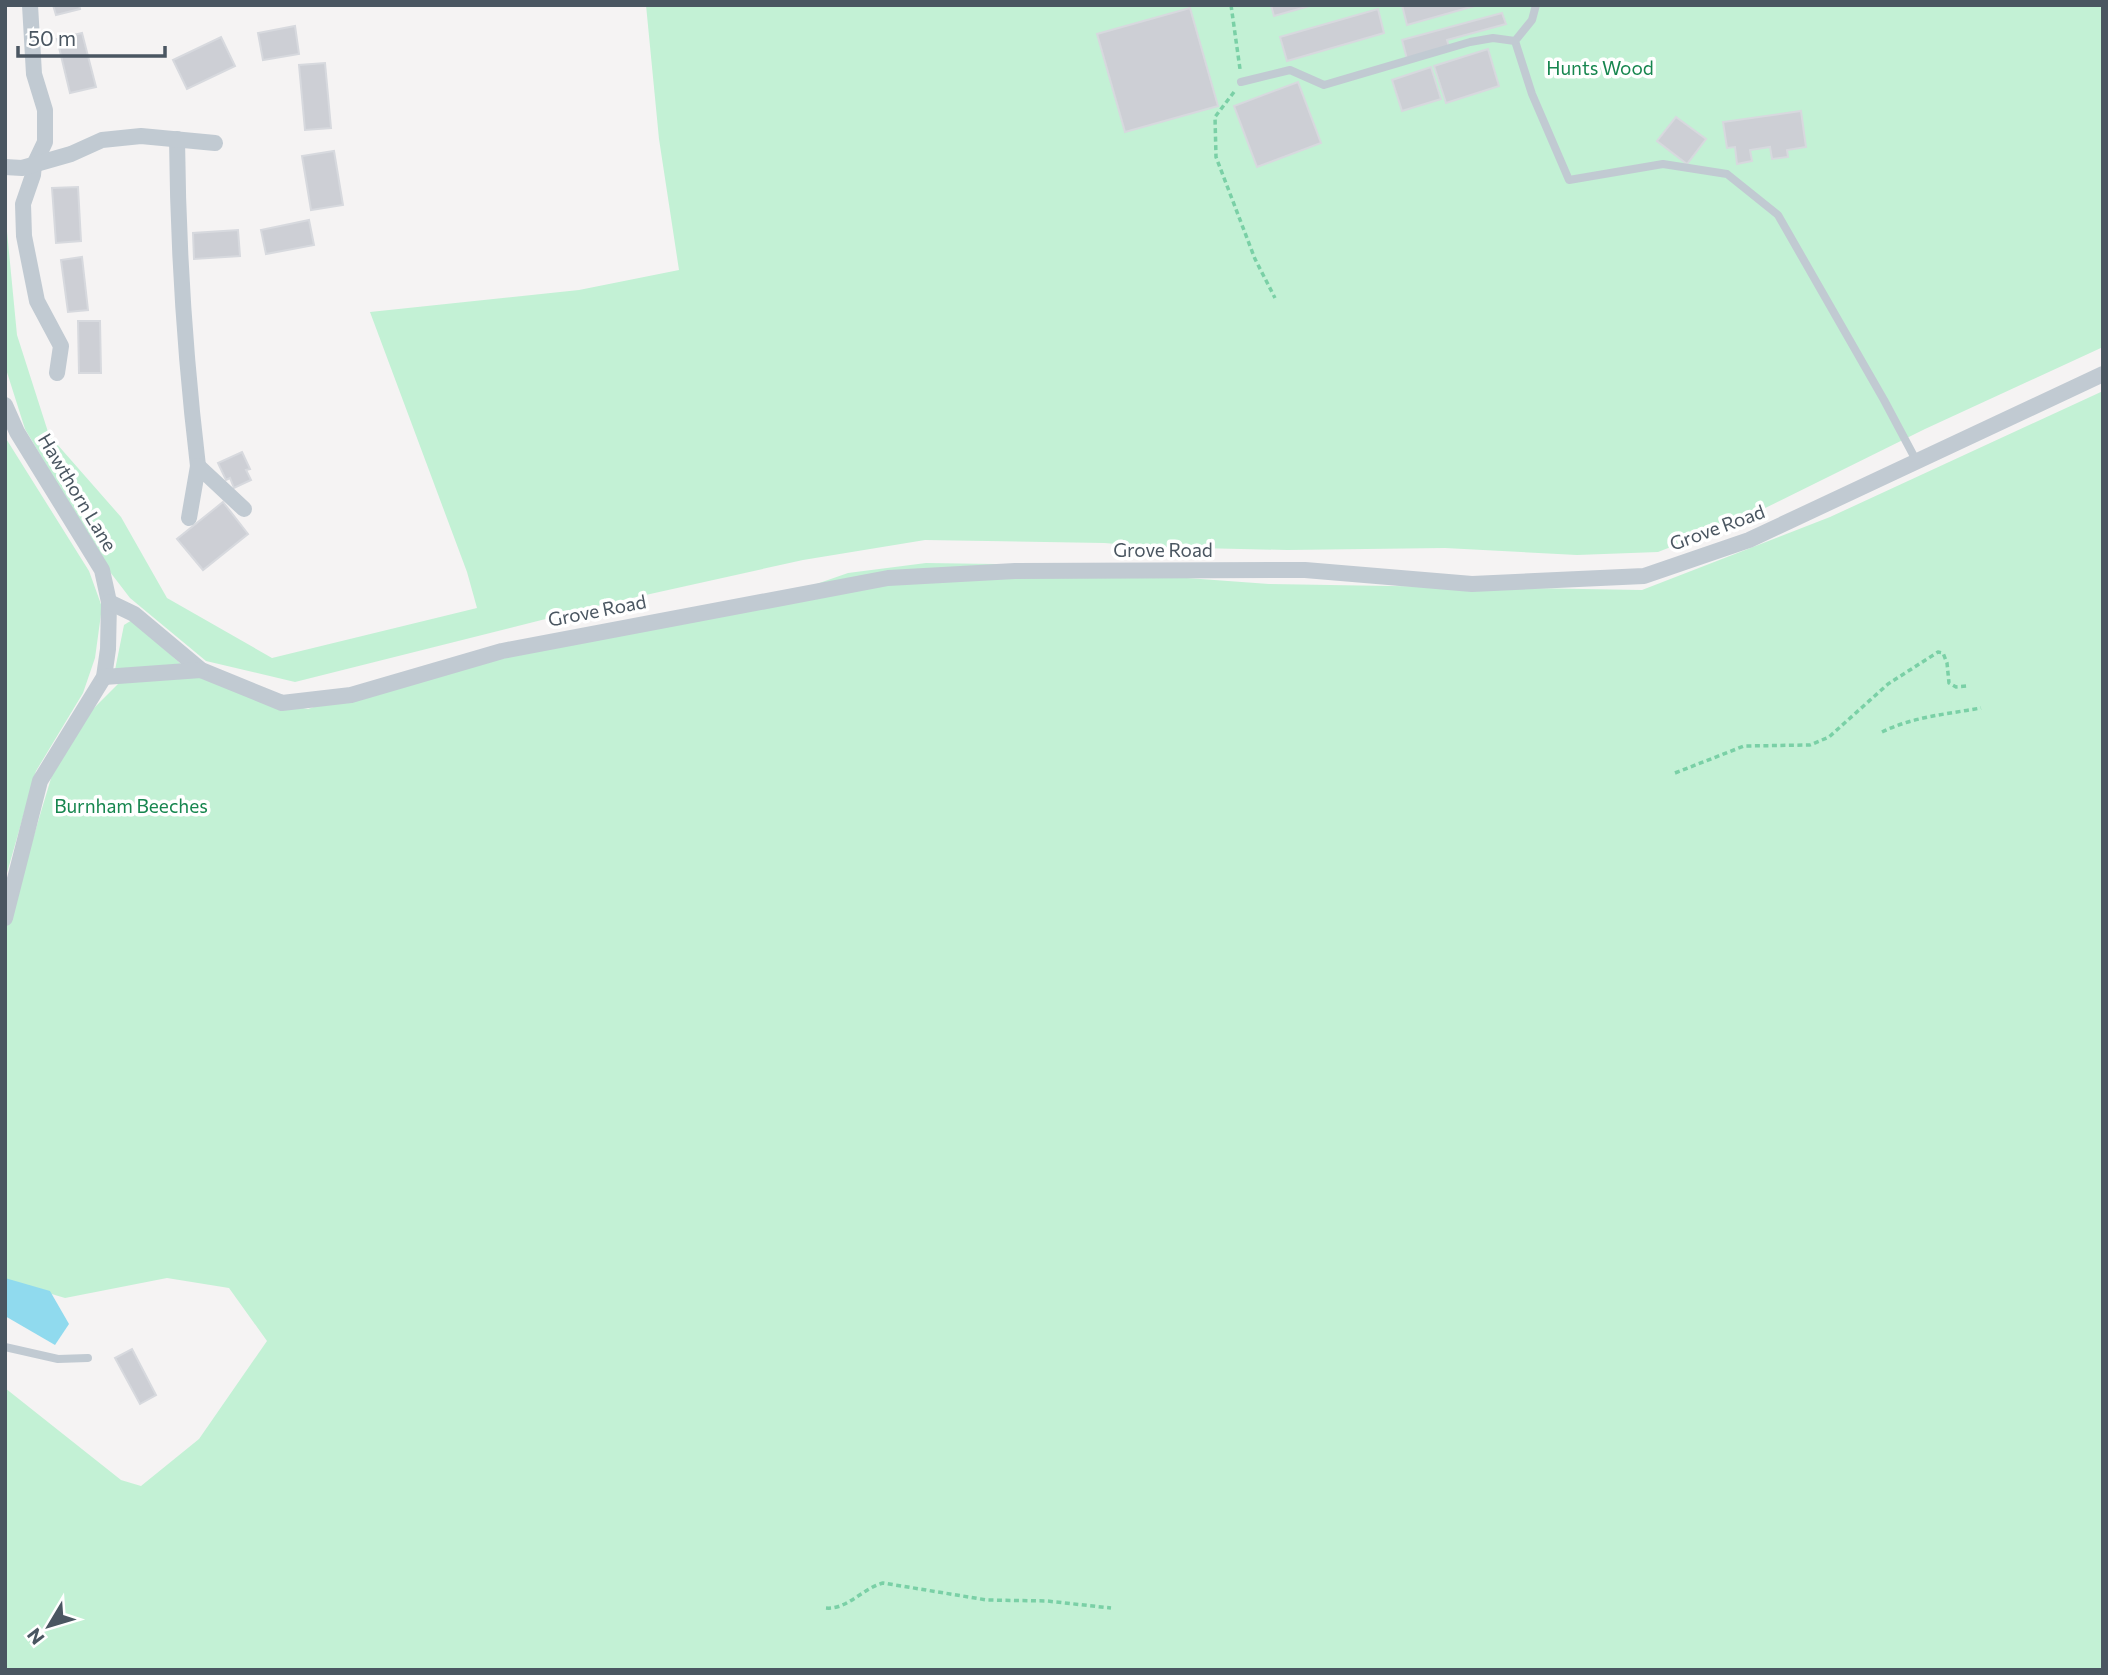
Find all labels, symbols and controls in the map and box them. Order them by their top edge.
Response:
scale bar [18,14,164,58]
text: 50 m [28,25,76,50]
park label: Hunts Wood [1546,56,1654,79]
street label: Hawthorn Lane [34,429,122,555]
street label: Grove Road [1666,499,1768,555]
street label: Grove Road [1113,538,1213,561]
street label: Grove Road [546,589,648,631]
park label: Burnham Beeches [54,794,208,817]
north arrow [14,1591,84,1661]
text: N [22,1624,49,1649]

